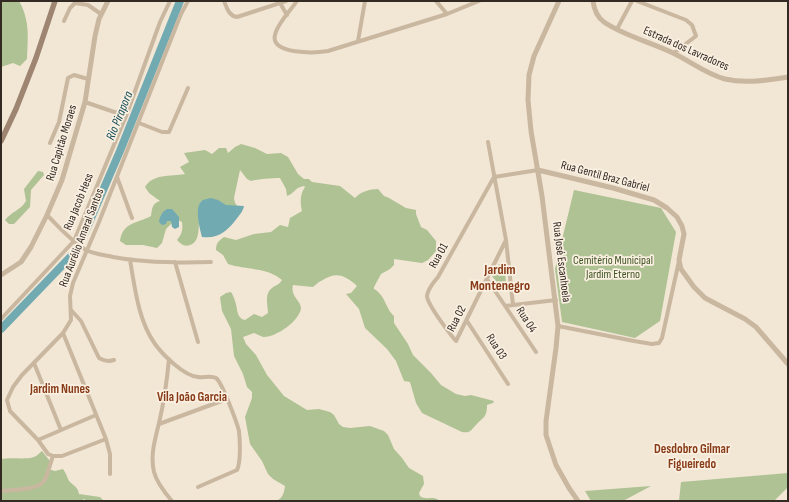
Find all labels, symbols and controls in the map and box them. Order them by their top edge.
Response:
street label: Estrada dos Lavradores [641,24,731,74]
water label: Rio Pirapora [103,89,137,143]
street label: Rua Capitão Moraes [44,103,80,183]
street label: Rua Gentil Braz Gabriel [559,158,651,196]
street label: Rua Jacob Hess [61,171,97,233]
street label: Rua Aurélio Amaral Santos [57,187,107,289]
street label: Rua José Escanhoela [549,221,573,303]
street label: Rua 01 [426,241,452,271]
park label: Cemitério Municipal Jardim Eterno [573,254,653,282]
district label: Jardim Montenegro [470,262,530,294]
street label: Rua 02 [444,304,470,334]
street label: Rua 04 [512,305,540,335]
street label: Rua 03 [482,332,510,362]
district label: Jardim Nunes [30,382,90,398]
district label: Vila João Garcia [157,390,227,406]
district label: Desdobro Gilmar Figueiredo [654,442,730,473]

